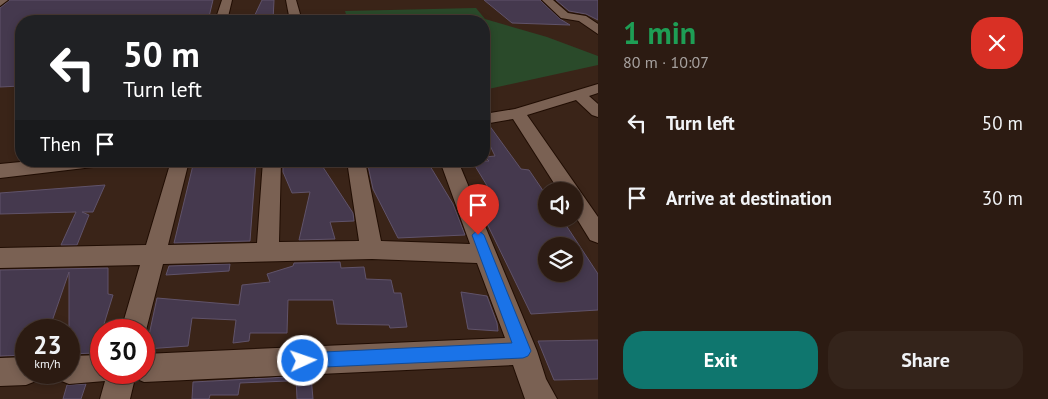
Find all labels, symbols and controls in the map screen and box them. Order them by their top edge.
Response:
text: 1 min [623,13,696,52]
button: close [971,17,1023,69]
text: 50 m [123,31,200,77]
icon: left [40,35,105,100]
text: 80 m · 10:07 [623,52,709,72]
text: Turn left [123,75,202,103]
icon: left [623,109,651,137]
text: Turn left [666,111,735,135]
text: 50 m [982,111,1023,135]
icon: arrive [91,130,119,158]
text: Then [40,132,81,156]
map controls [538,182,583,282]
button: sound [538,182,583,227]
pin [457,184,499,235]
icon: arrive [623,184,651,212]
text: Arrive at destination [666,186,832,210]
text: 30 m [982,186,1023,210]
icon: arrive [464,191,492,219]
button: layers [538,237,583,282]
speed limit sign: 30 [90,319,155,384]
text: 23 [33,329,62,361]
button: Exit [623,331,818,389]
button: Share [828,331,1023,389]
position arrow [276,334,328,386]
text: km/h [34,356,61,371]

